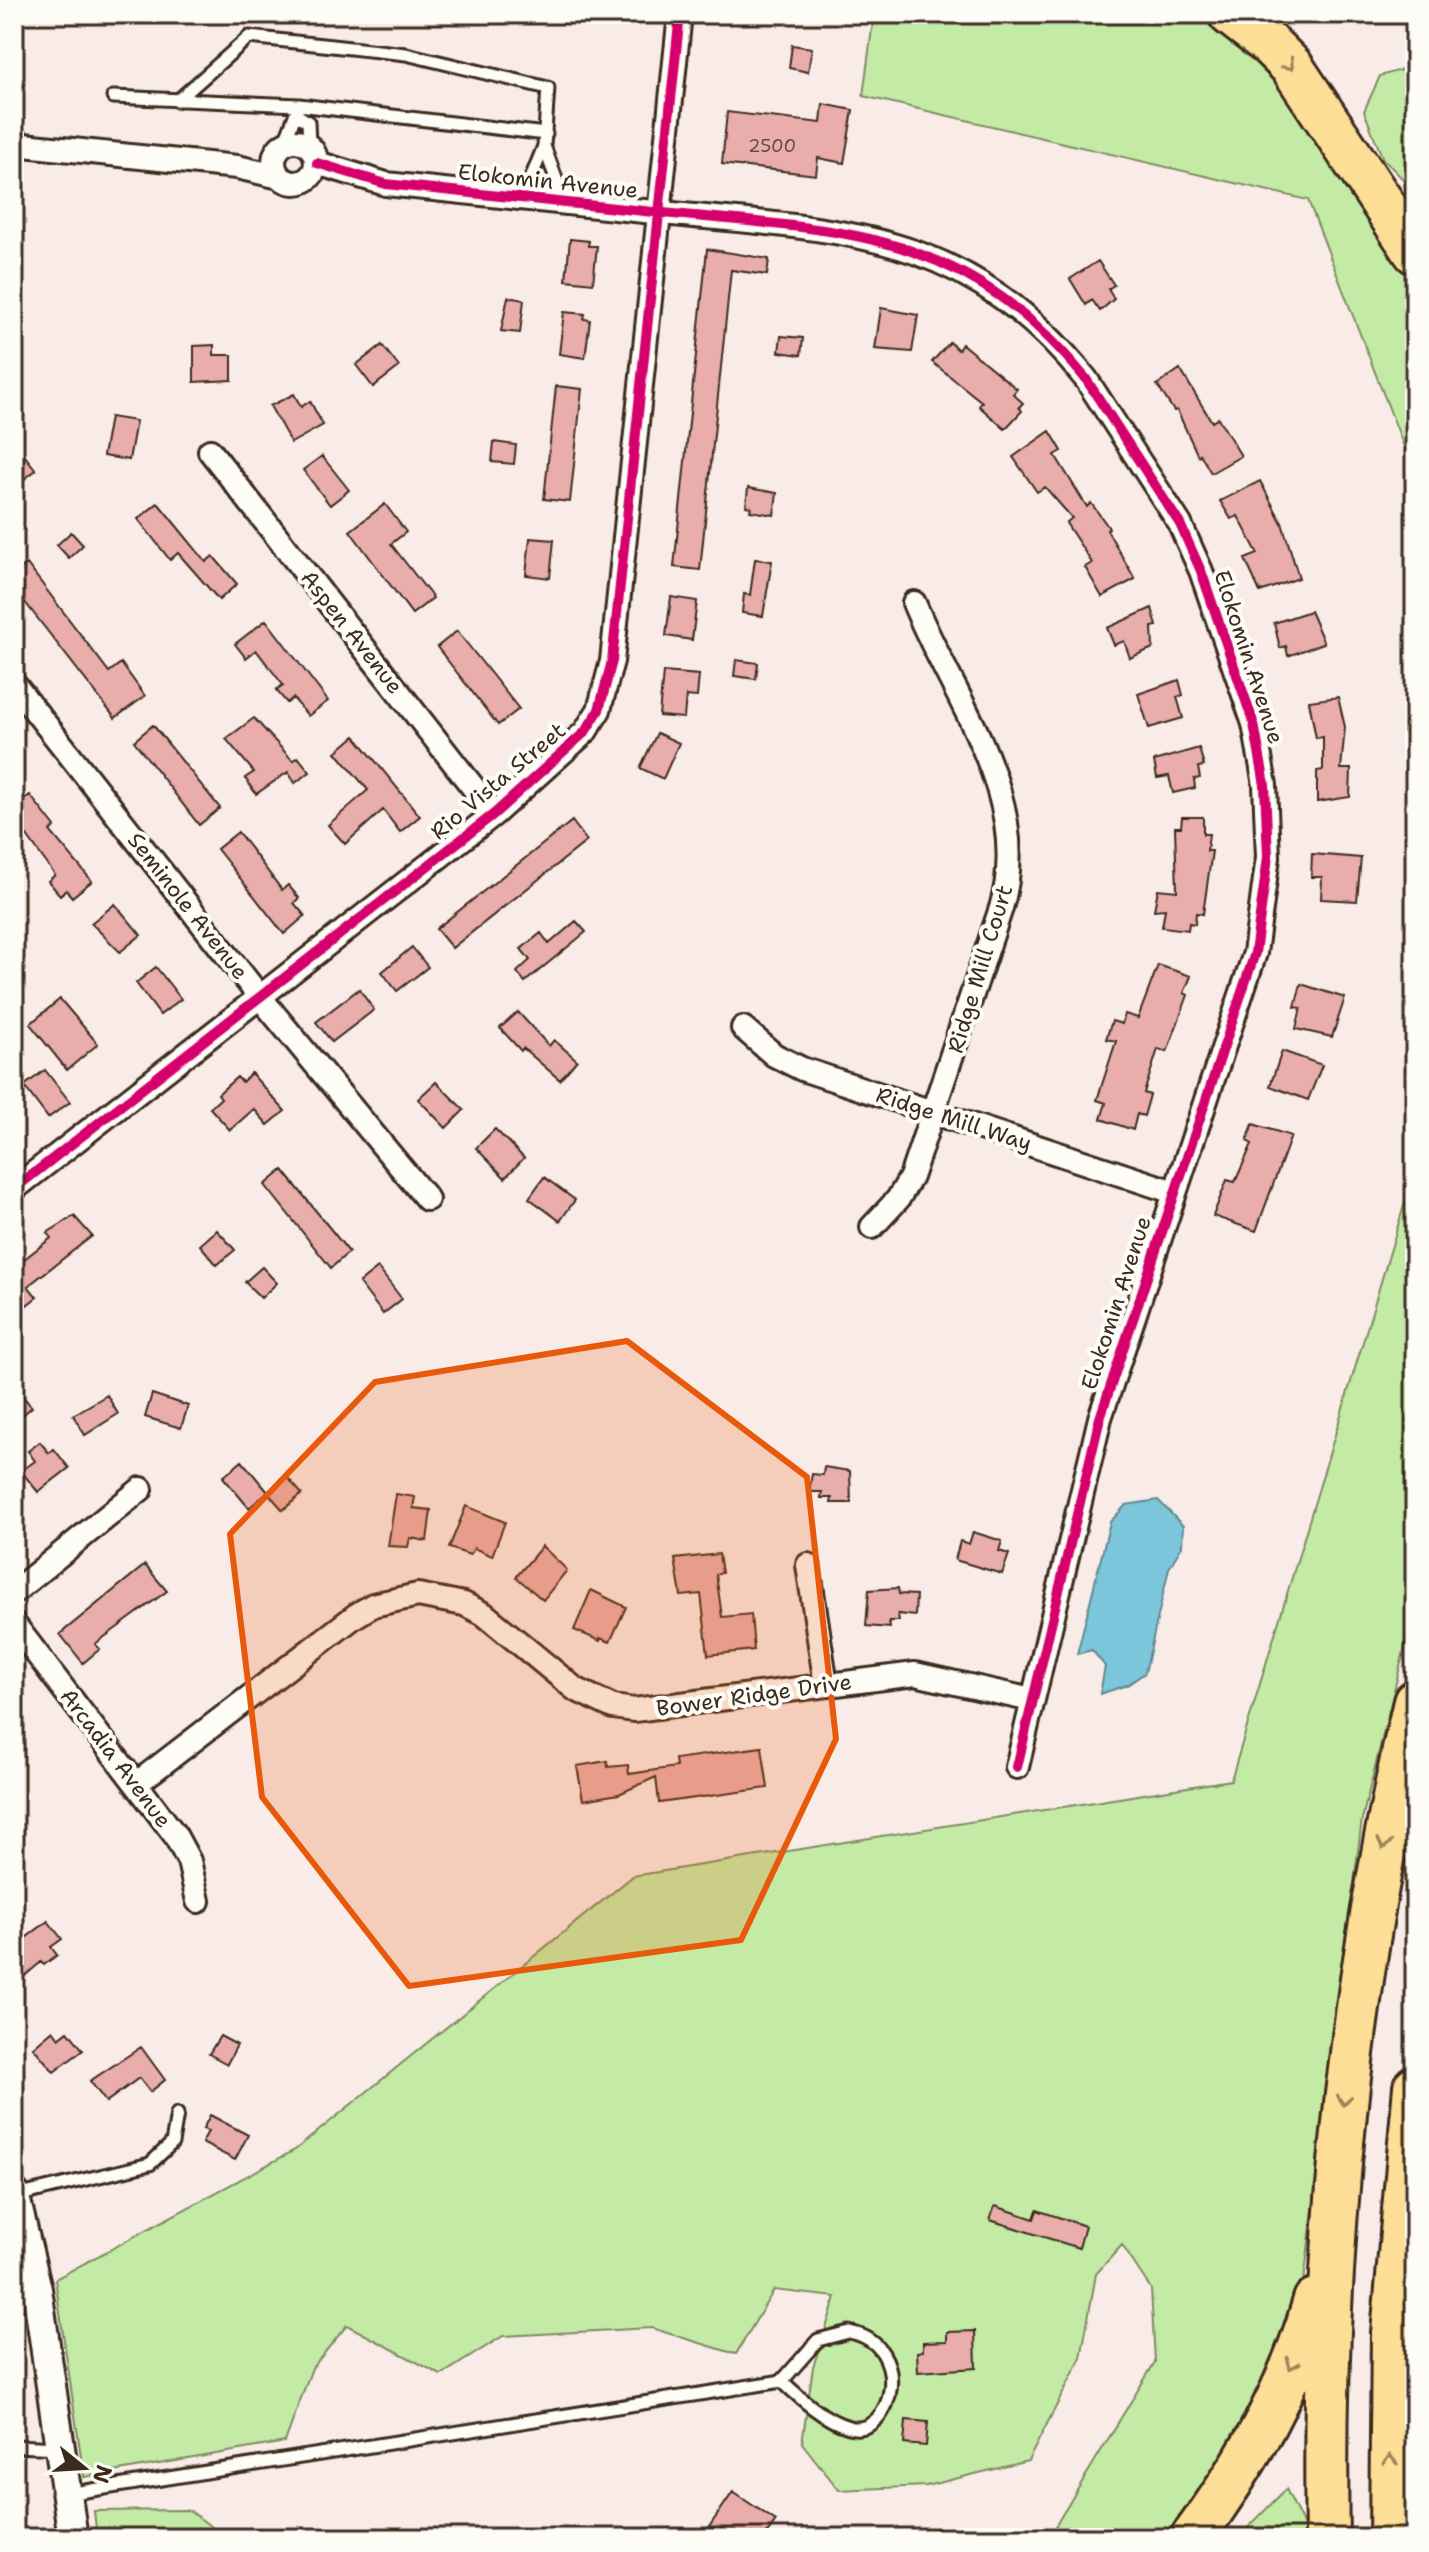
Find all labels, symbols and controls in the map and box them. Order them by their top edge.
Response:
one-way arrow [1279,55,1294,70]
house number: 2500 [748,134,796,158]
street label: Elokomin Avenue [456,157,640,205]
street label: Aspen Avenue [295,564,409,700]
street label: Elokomin Avenue [1207,566,1291,748]
street label: Rio Vista Street [424,716,572,846]
street label: Seminole Avenue [121,826,255,986]
street label: Ridge Mill Court [941,881,1019,1057]
street label: Ridge Mill Way [872,1080,1036,1158]
street label: Elokomin Avenue [1074,1212,1158,1394]
street label: Bower Ridge Drive [655,1667,853,1723]
street label: Arcadia Avenue [54,1682,178,1834]
one-way arrow [1376,1836,1393,1850]
one-way arrow [1336,2094,1353,2107]
one-way arrow [1286,2356,1302,2371]
north arrow [44,2428,124,2508]
one-way arrow [1382,2453,1399,2466]
text: N [86,2461,119,2487]

